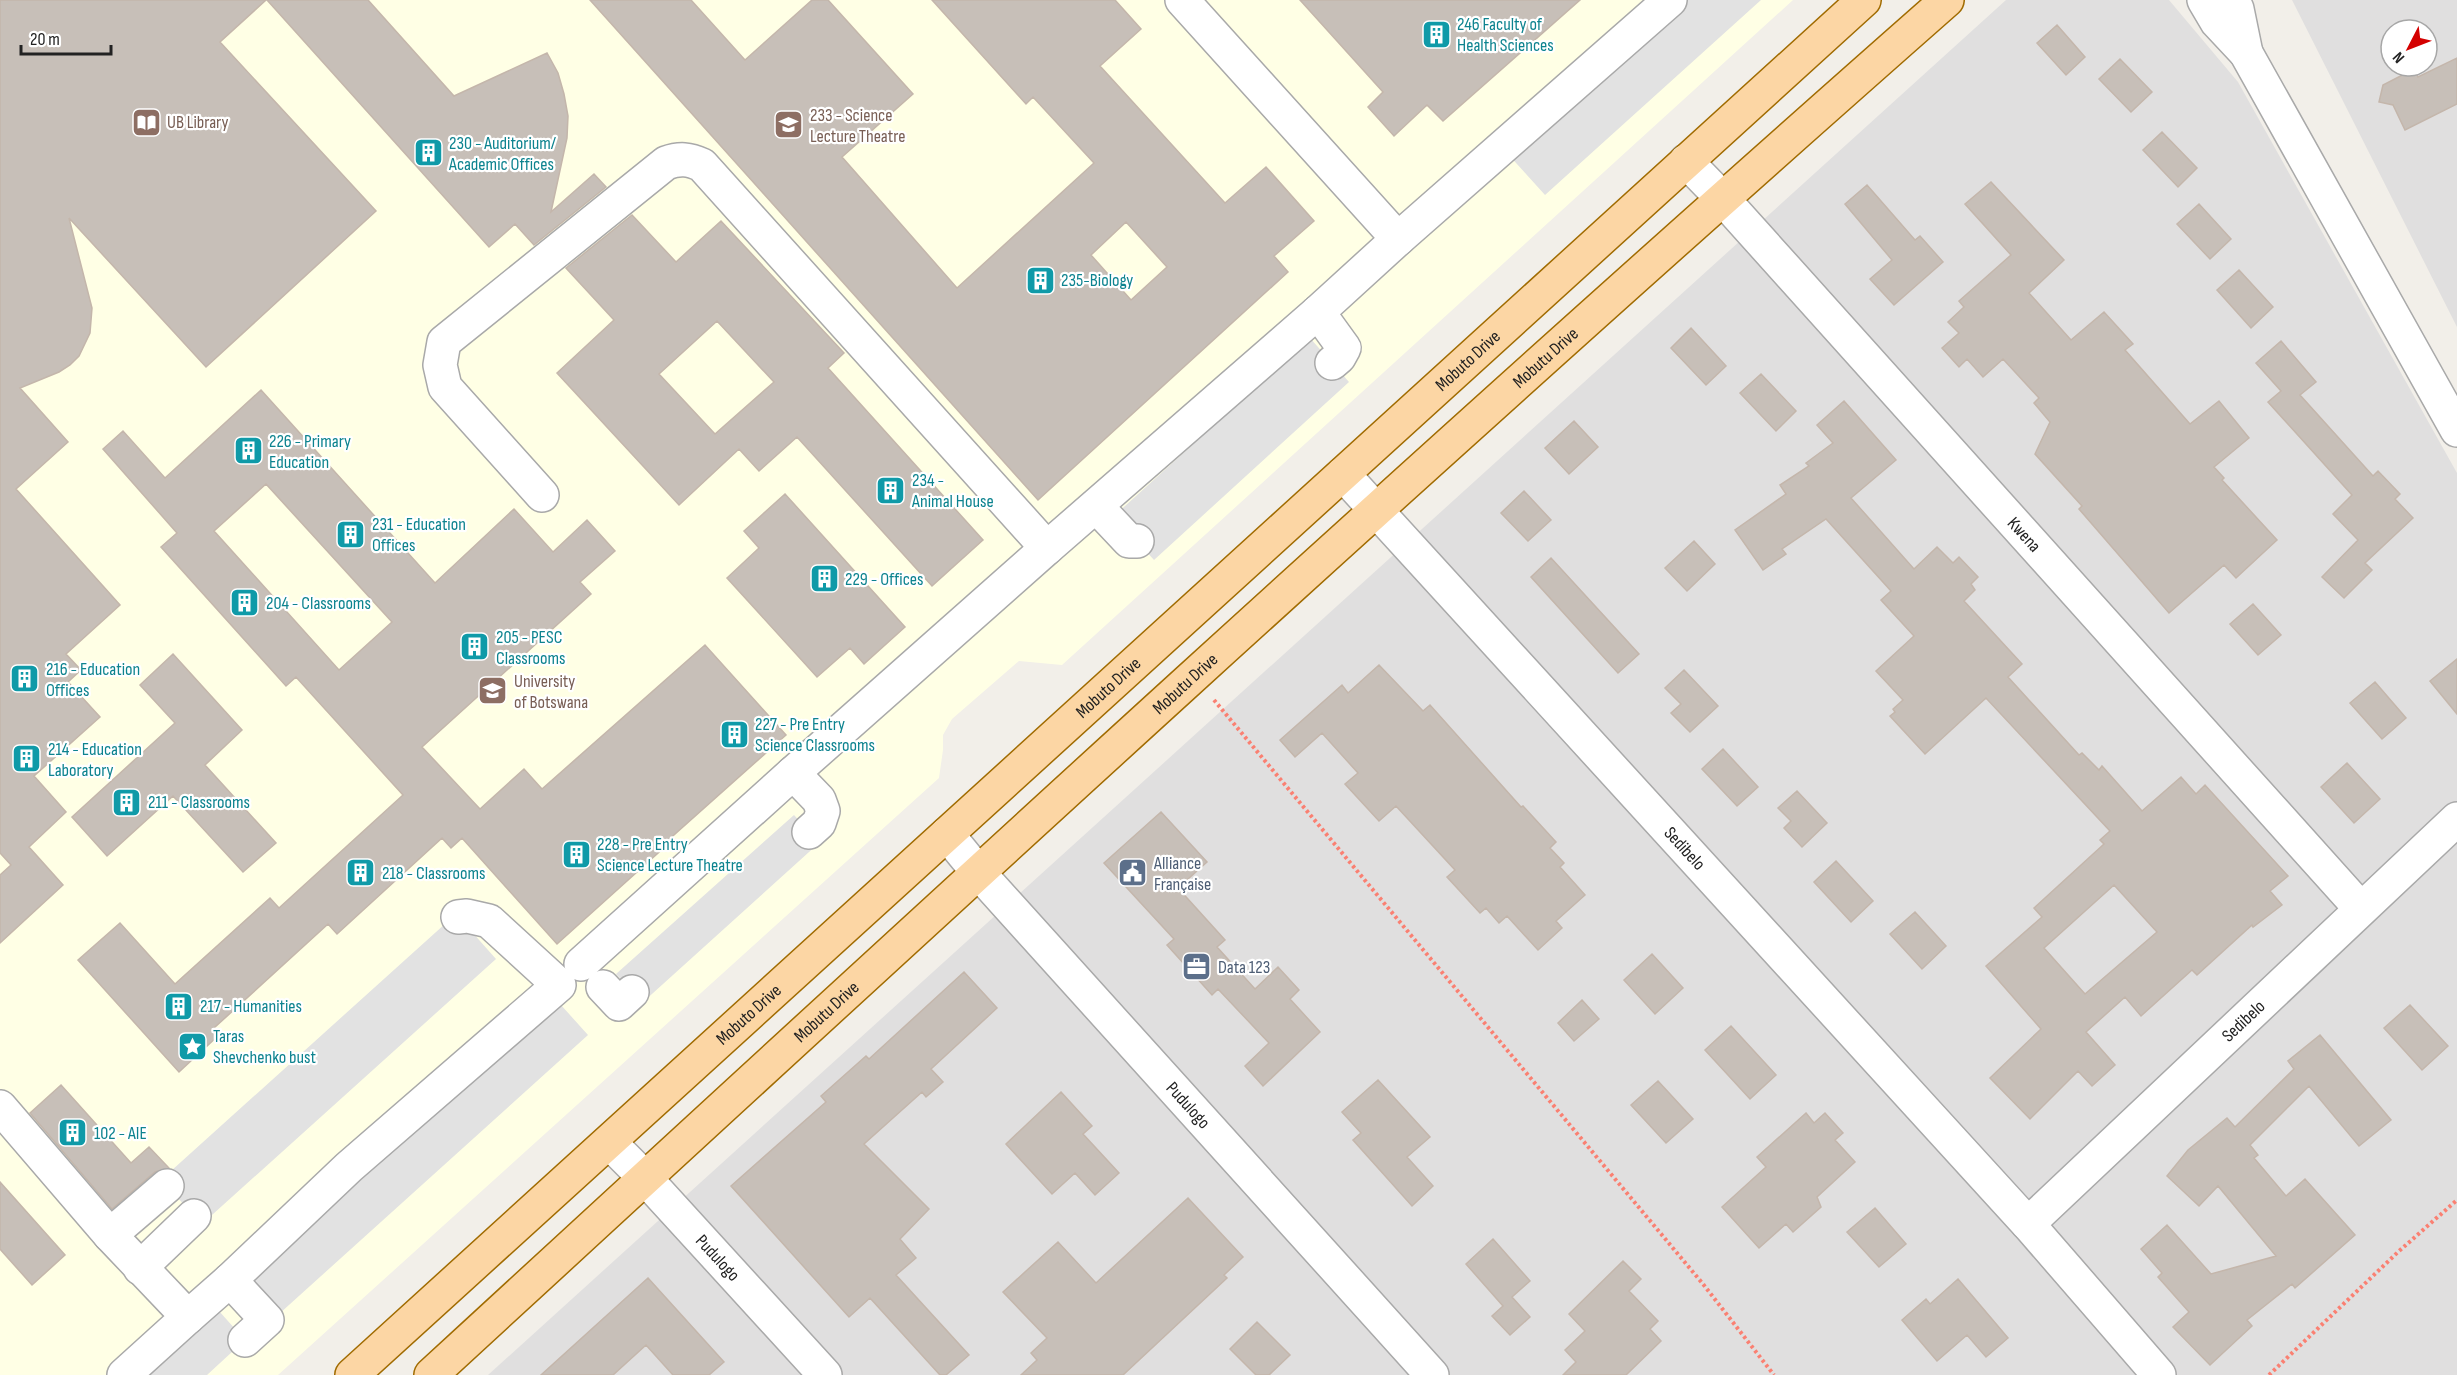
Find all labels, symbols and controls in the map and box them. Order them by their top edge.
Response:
place label: 246 Faculty of Health Sciences [1457,14,1554,56]
scale bar [21,18,111,56]
building icon: 246 Faculty of Health Sciences [1420,18,1452,50]
north arrow [2379,18,2439,78]
text: 20 m [30,29,60,50]
text: N [2389,48,2409,67]
place label: 233 - Science Lecture Theatre [810,105,905,147]
library icon: UB Library [130,106,162,138]
school or university icon: 233 - Science Lecture Theatre [773,109,805,141]
place label: UB Library [167,112,228,133]
place label: 230 - Auditorium/ Academic Offices [448,133,557,175]
building icon: 230 - Auditorium/ Academic Offices [412,137,444,169]
building icon: 235-Biology [1024,264,1056,296]
place label: 235-Biology [1061,270,1133,291]
street label: Mobutu Drive [1509,323,1583,393]
street label: Mobuto Drive [1431,326,1505,396]
place label: 226 - Primary Education [269,431,351,473]
building icon: 226 - Primary Education [232,435,264,467]
place label: 234 - Animal House [911,470,994,512]
building icon: 234 - Animal House [875,474,907,506]
street label: Kwena [2003,513,2045,557]
place label: 231 - Education Offices [372,514,466,556]
building icon: 231 - Education Offices [335,518,367,550]
building icon: 229 - Offices [808,563,840,595]
place label: 229 - Offices [845,569,924,590]
building icon: 204 - Classrooms [229,587,261,619]
place label: 204 - Classrooms [266,593,371,614]
place label: 205 - PESC Classrooms [496,627,566,669]
building icon: 205 - PESC Classrooms [459,631,491,663]
street label: Mobutu Drive [1148,649,1222,719]
street label: Mobuto Drive [1072,653,1145,723]
place label: 216 - Education Offices [46,659,140,701]
building icon: 216 - Education Offices [9,663,41,695]
place label: University of Botswana [514,671,588,713]
school or university icon: University of Botswana [477,675,509,707]
place label: 227 - Pre Entry Science Classrooms [755,714,875,756]
building icon: 227 - Pre Entry Science Classrooms [718,718,750,750]
place label: 214 - Education Laboratory [48,739,142,781]
building icon: 214 - Education Laboratory [11,743,43,775]
building icon: 211 - Classrooms [111,786,143,818]
place label: 211 - Classrooms [148,792,250,813]
street label: Sedibelo [1659,823,1710,875]
place label: 228 - Pre Entry Science Lecture Theatre [597,834,743,876]
building icon: 228 - Pre Entry Science Lecture Theatre [560,838,592,870]
place label: Alliance Française [1153,853,1211,895]
building icon: 218 - Classrooms [345,857,377,889]
public building icon: Alliance Française [1117,857,1149,889]
place label: 218 - Classrooms [382,863,486,884]
office icon: Data 123 [1181,951,1213,983]
place label: Data 123 [1218,957,1270,978]
street label: Mobutu Drive [790,977,863,1047]
street label: Mobuto Drive [712,980,786,1050]
building icon: 217 - Humanities [163,990,195,1022]
place label: 217 - Humanities [200,996,302,1017]
street label: Sedibelo [2218,996,2269,1046]
place label: Taras Shevchenko bust [213,1026,317,1068]
place icon: Taras Shevchenko bust [176,1030,208,1062]
street label: Pudulogo [1162,1078,1214,1133]
building icon: 102 - AIE [57,1117,89,1149]
place label: 102 - AIE [94,1123,147,1144]
street label: Pudulogo [691,1231,744,1286]

